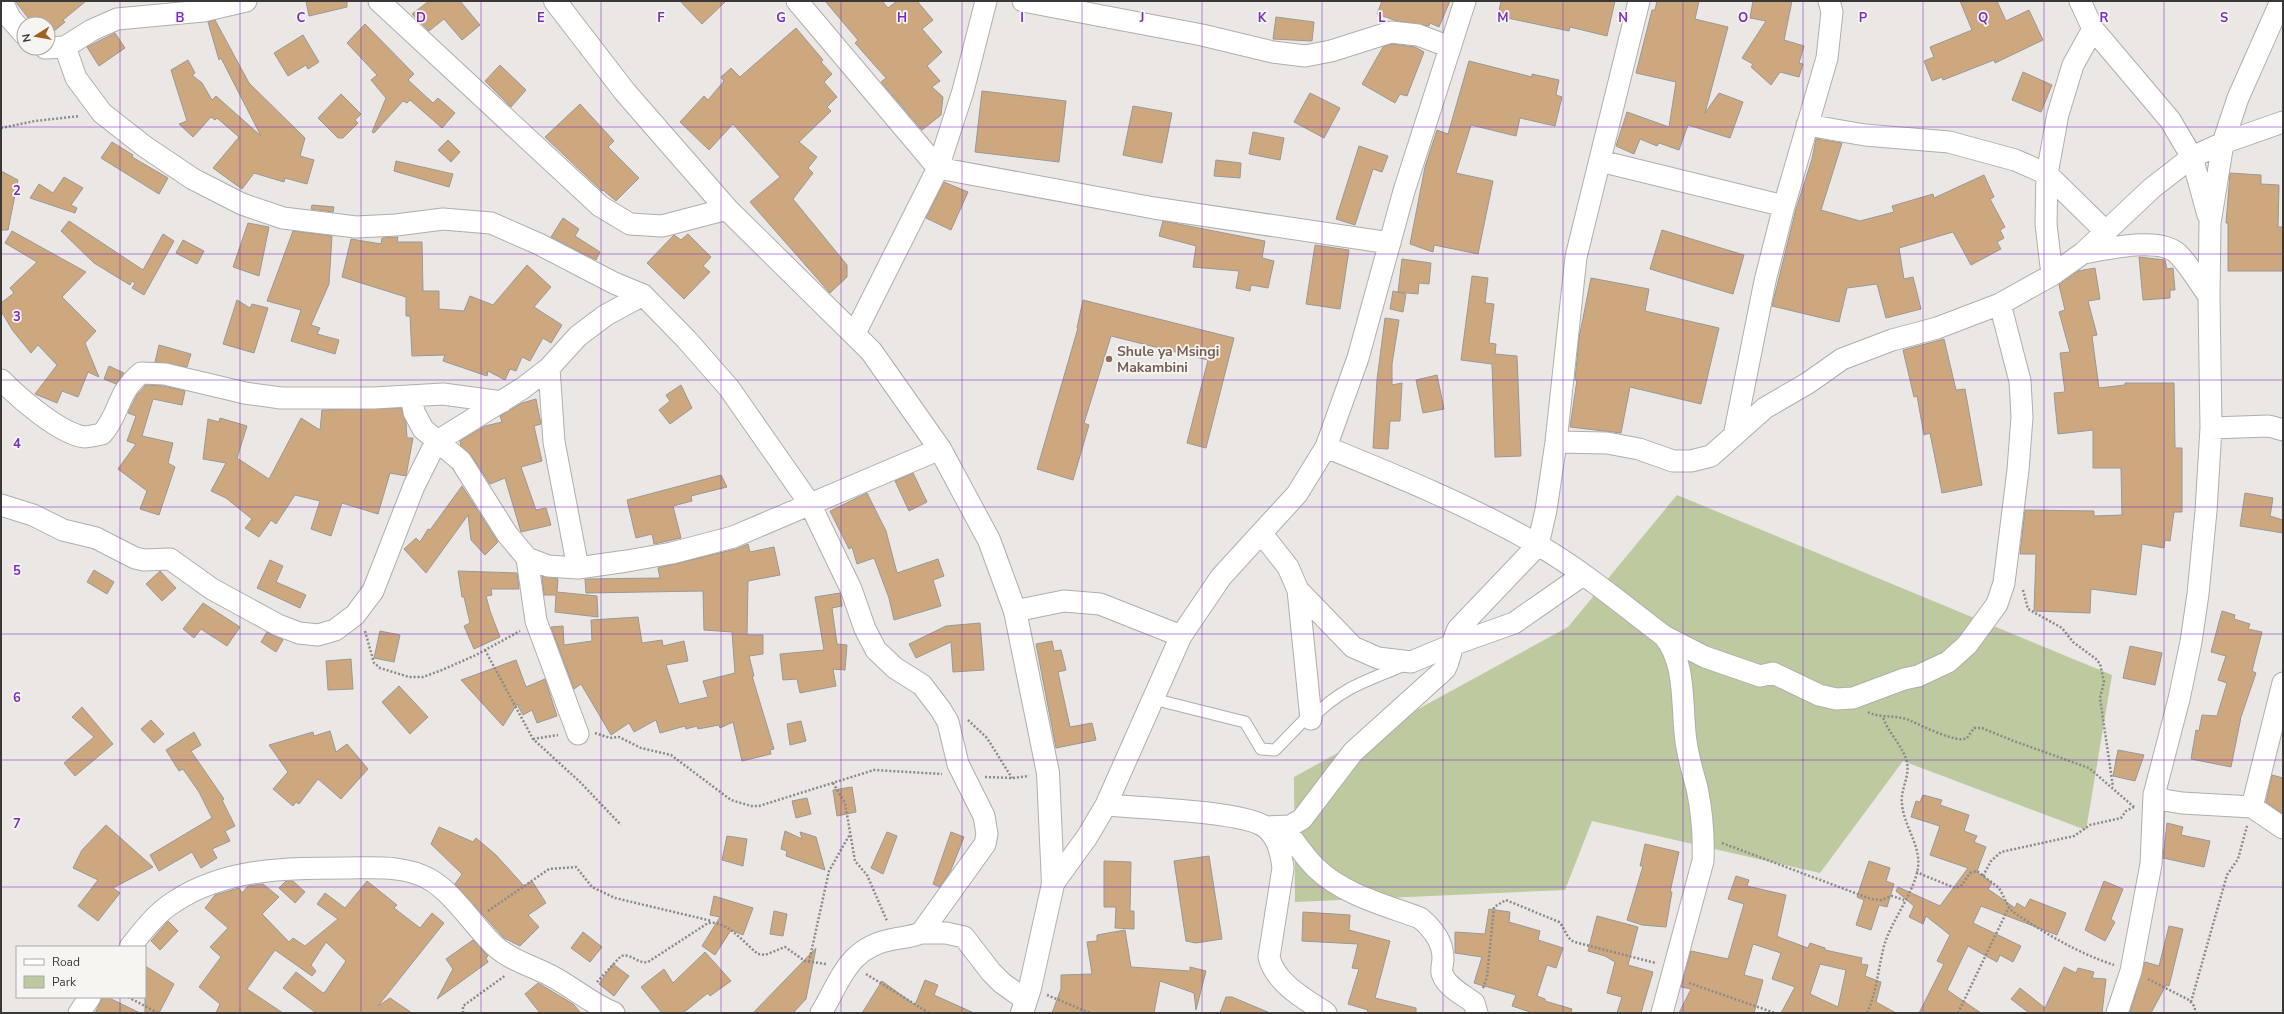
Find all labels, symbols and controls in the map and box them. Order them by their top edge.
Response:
text: B [176,9,185,27]
text: C [297,9,306,27]
text: D [416,9,426,27]
text: E [537,9,545,27]
text: F [657,9,665,27]
text: G [776,9,786,27]
text: H [897,9,907,27]
text: I [1020,9,1024,27]
text: J [1139,9,1144,27]
text: K [1258,9,1267,27]
text: L [1378,9,1386,27]
text: M [1497,9,1509,27]
text: N [1618,9,1628,27]
text: O [1738,9,1748,27]
text: P [1859,9,1868,27]
text: Q [1978,9,1988,27]
text: R [2100,9,2109,27]
text: S [2220,9,2228,27]
north arrow [16,16,56,56]
text: N [19,32,35,43]
text: 2 [13,182,21,200]
text: 3 [13,308,21,326]
place label: Shule ya Msingi Makambini [1117,342,1219,377]
marker: Shule ya Msingi Makambini [1104,354,1114,364]
text: 4 [13,435,21,453]
text: 5 [13,562,21,580]
text: 6 [13,689,21,707]
text: 7 [13,815,21,833]
legend [16,946,146,998]
text: Road [52,954,80,970]
text: Park [52,974,77,990]

